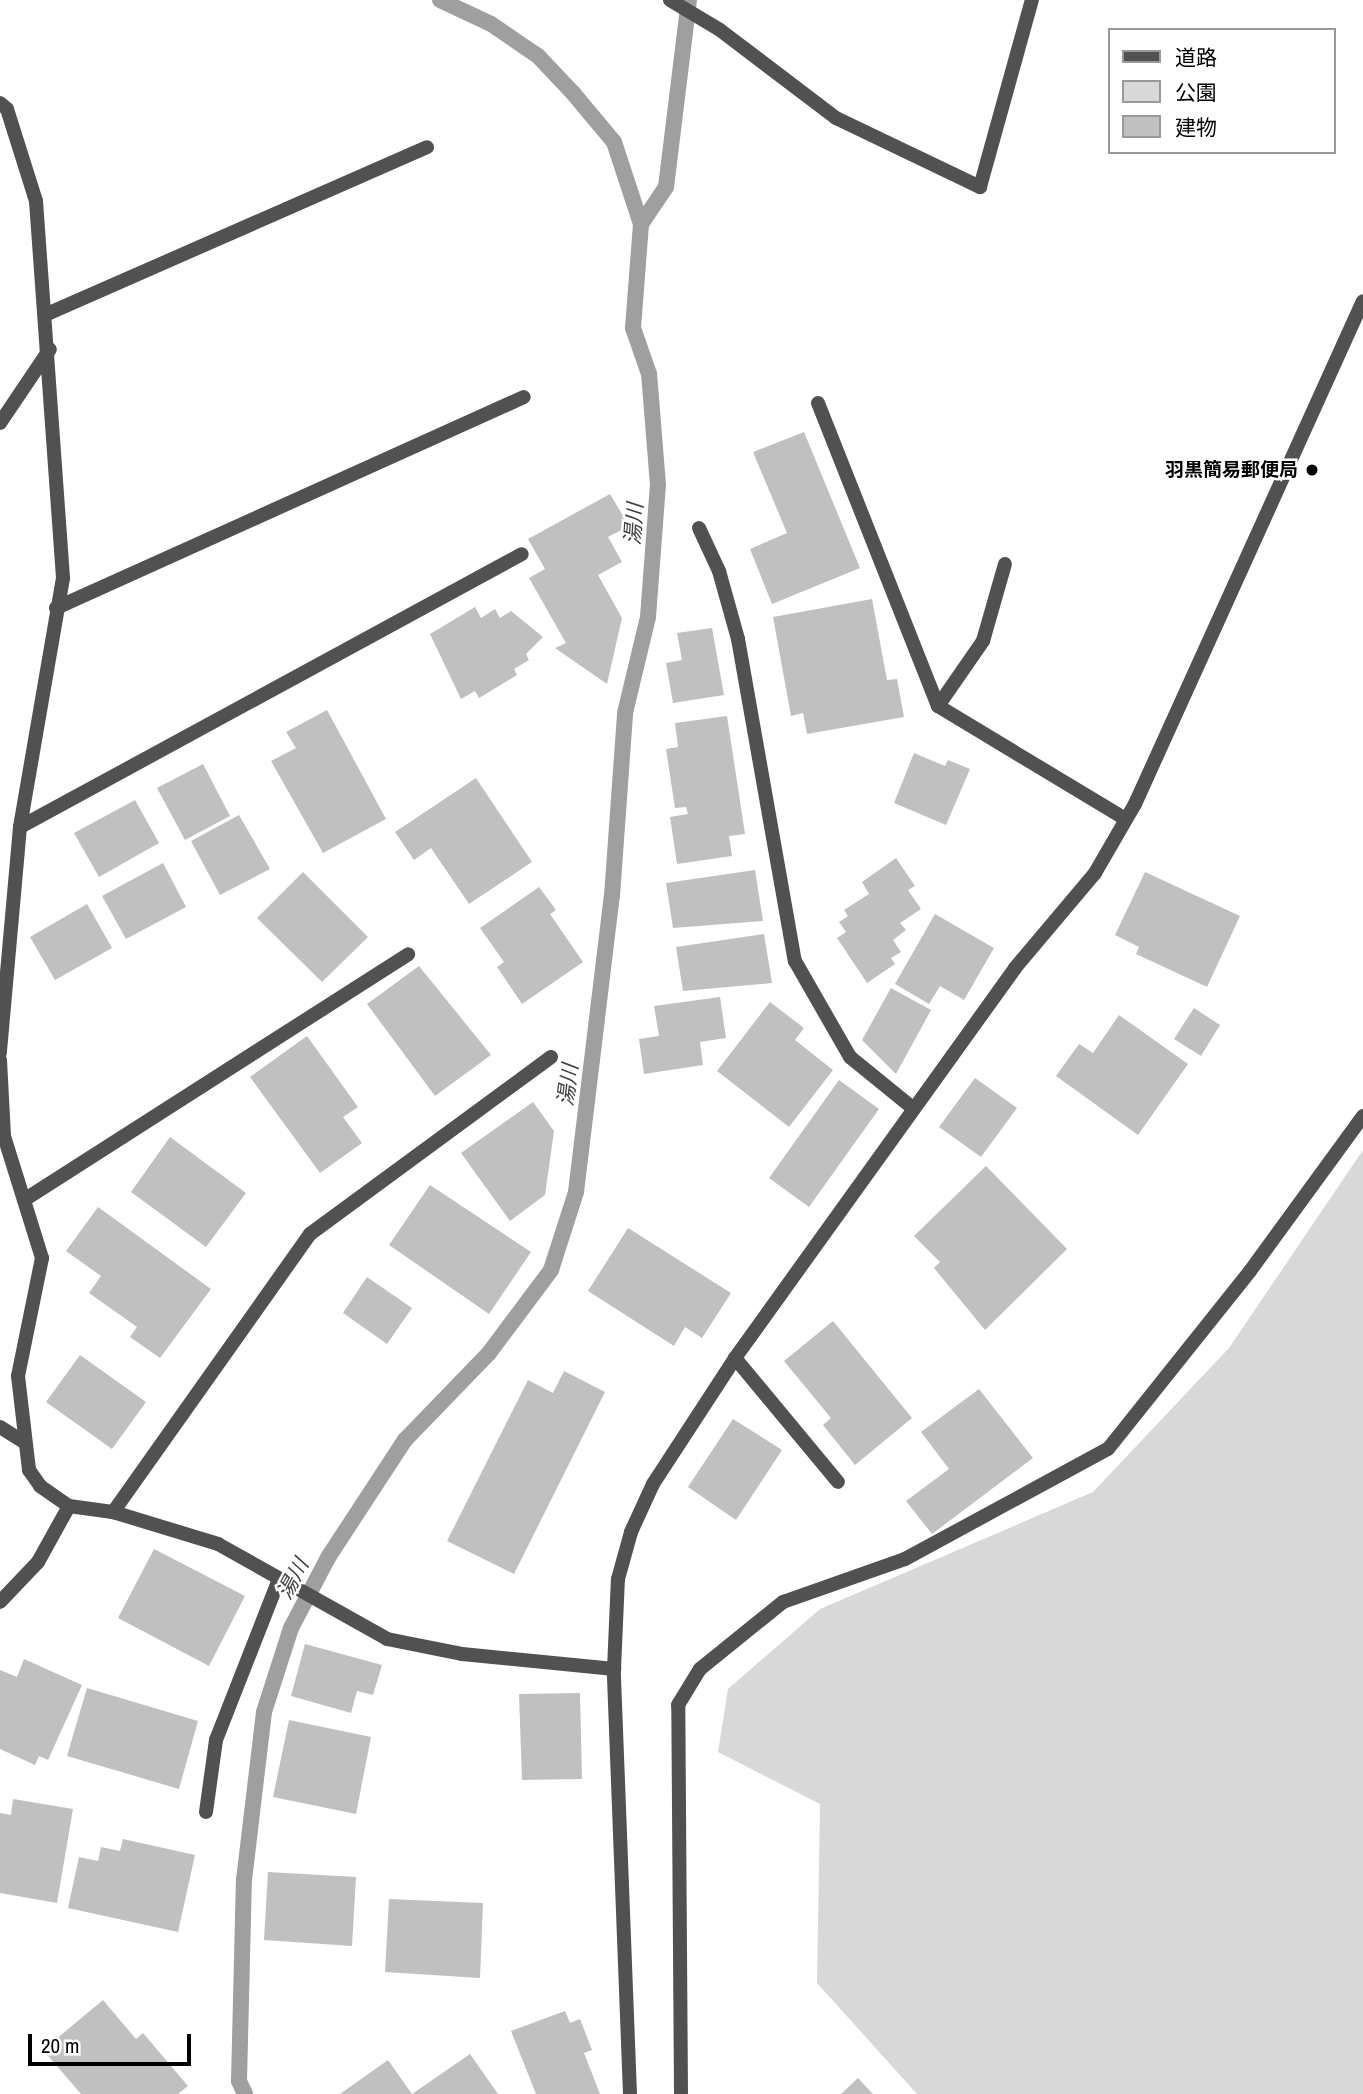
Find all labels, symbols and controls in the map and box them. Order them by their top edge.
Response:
legend [1108,28,1335,154]
text: 道路 [1175,43,1217,72]
text: 公園 [1175,78,1217,107]
text: 建物 [1175,113,1217,142]
place label: 羽黒簡易郵便局 [1165,459,1298,481]
marker: 羽黒簡易郵便局 [1304,462,1320,478]
water label: 湯川 [620,502,648,546]
water label: 湯川 [553,1063,583,1107]
water label: 湯川 [272,1555,314,1603]
scale bar [32,2021,194,2064]
text: 20 m [41,2031,79,2060]

